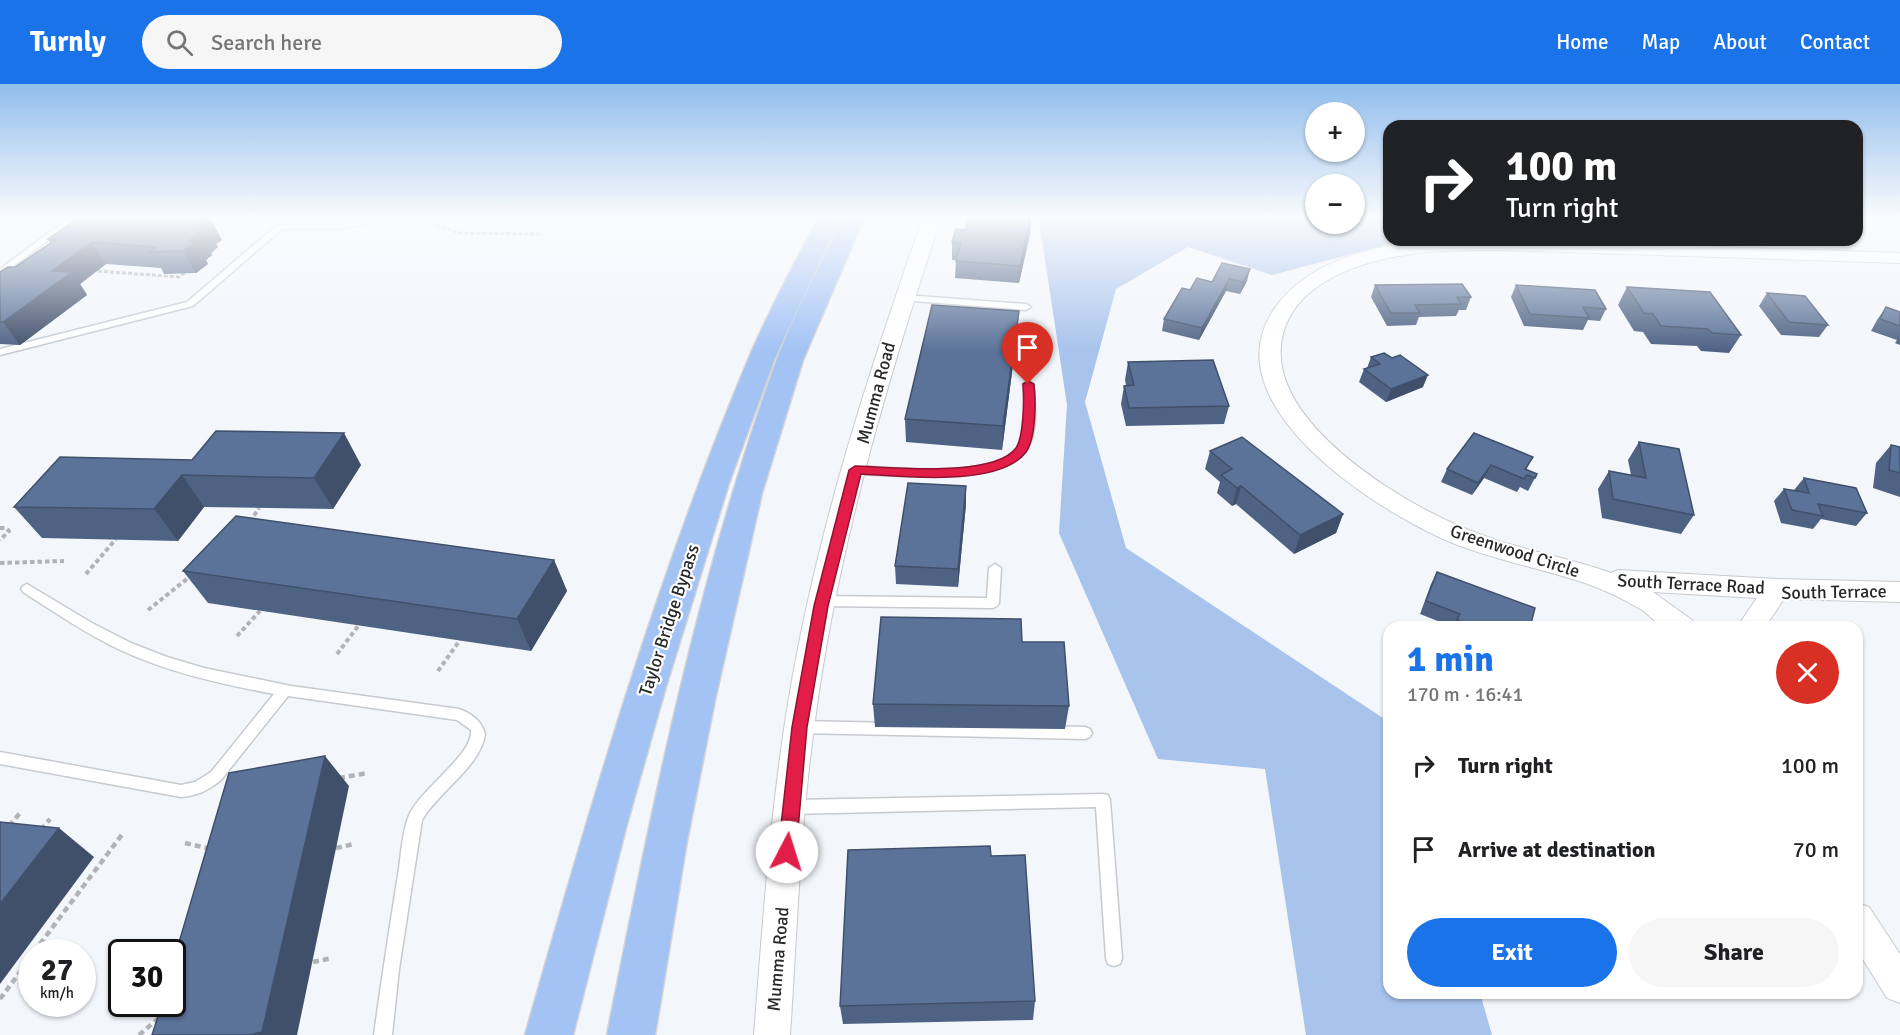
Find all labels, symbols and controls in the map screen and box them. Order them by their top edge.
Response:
search box [142,15,562,69]
text: Turnly [30,25,106,59]
icon: search [163,26,196,59]
text: Search here [211,29,322,56]
text: Home [1556,29,1609,55]
text: Map [1642,29,1680,55]
text: About [1713,29,1767,55]
text: Contact [1800,29,1870,55]
map controls [1305,102,1365,234]
button: + [1305,102,1365,162]
text: 100 m [1506,141,1617,192]
icon: right [1407,144,1485,222]
button: − [1305,174,1365,234]
text: Turn right [1506,192,1619,225]
pin [1002,322,1053,384]
icon: arrive [1011,331,1044,364]
street label: Mumma Road [852,340,900,446]
street label: Greenwood Circle [1447,520,1583,582]
street label: Taylor Bridge Bypass [634,541,704,698]
street label: South Terrace Road [1617,569,1765,599]
street label: South Terrace [1781,580,1887,604]
text: 1 min [1407,637,1494,682]
button: close [1776,641,1839,704]
text: 170 m · 16:41 [1407,682,1523,707]
icon: right [1407,749,1440,782]
text: Turn right [1458,752,1553,779]
text: 100 m [1781,752,1839,779]
position arrow [755,820,819,884]
icon: arrive [1407,833,1440,866]
text: Arrive at destination [1458,836,1655,863]
text: 70 m [1793,836,1839,863]
street label: Mumma Road [762,906,794,1012]
button: Exit [1407,918,1617,987]
button: Share [1629,918,1839,987]
speed limit sign: 30 [108,939,186,1017]
text: 27 [41,952,73,989]
text: km/h [40,984,74,1002]

